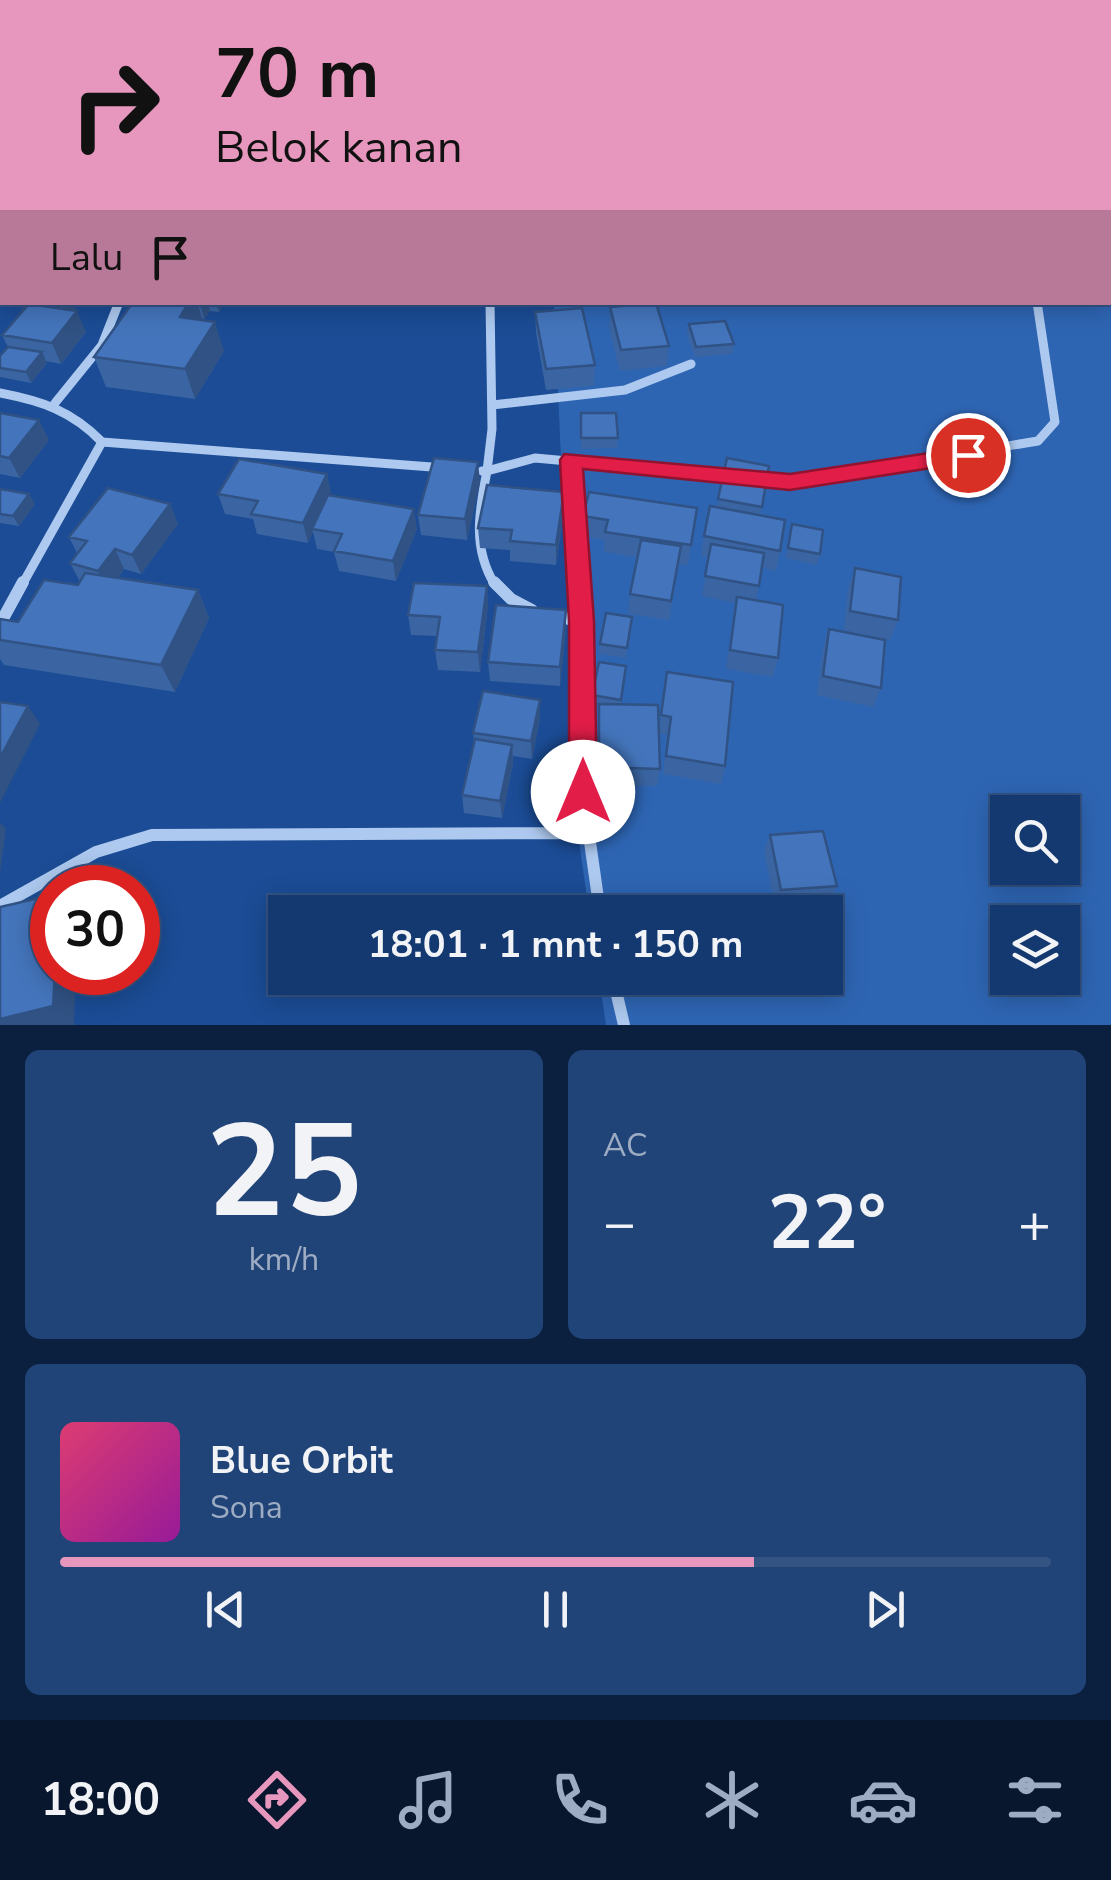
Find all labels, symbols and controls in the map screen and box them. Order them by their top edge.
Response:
text: 70 m [215,26,379,122]
icon: right [50,40,180,170]
text: Belok kanan [215,117,463,178]
icon: arrive [143,230,198,285]
text: Lalu [50,232,123,283]
pin [926,413,1011,498]
icon: arrive [941,428,996,483]
position arrow [531,740,635,844]
map controls [990,795,1080,995]
button: search [990,795,1080,885]
speed limit sign: 30 [30,865,160,995]
button: layers [990,905,1080,995]
text: 18:01 · 1 mnt · 150 m [368,919,743,970]
text: 25 [206,1084,362,1261]
text: AC [603,1124,647,1167]
text: 22° [768,1172,886,1274]
text: − [603,1186,636,1261]
text: + [1018,1186,1051,1261]
text: km/h [249,1238,319,1281]
text: Blue Orbit [210,1435,393,1486]
text: Sona [210,1486,283,1529]
icon: previous [198,1582,253,1637]
icon: pause [528,1582,583,1637]
icon: next [858,1582,913,1637]
icon: directions [242,1765,312,1835]
icon: music [393,1765,463,1835]
icon: phone [545,1765,615,1835]
icon: climate [697,1765,767,1835]
icon: car [848,1765,918,1835]
icon: filters [1000,1765,1070,1835]
text: 18:00 [41,1770,160,1831]

